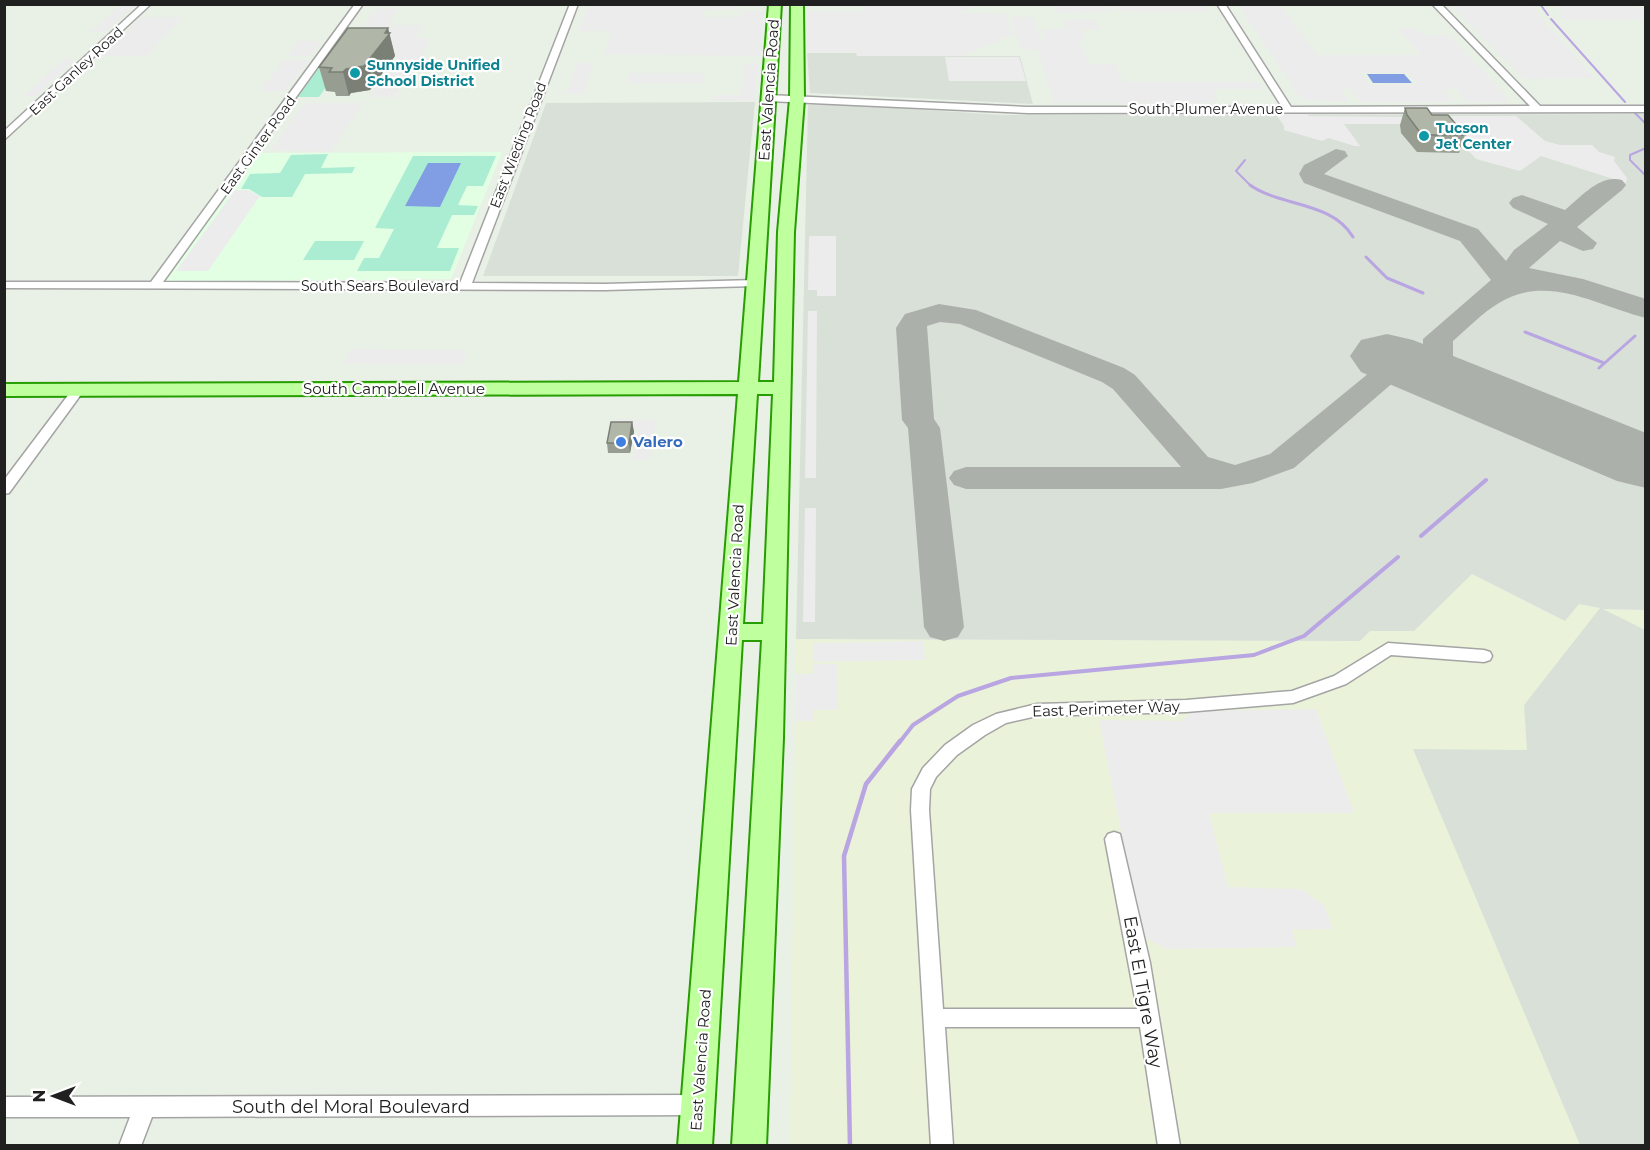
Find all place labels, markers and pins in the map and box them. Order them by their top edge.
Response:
place label: Sunnyside Unified School District [367,56,500,90]
marker: Sunnyside Unified School District [348,66,362,80]
place label: Tucson Jet Center [1435,119,1512,153]
marker: Tucson Jet Center [1417,129,1431,143]
place label: Valero [632,432,683,451]
marker: Valero [614,435,628,449]

